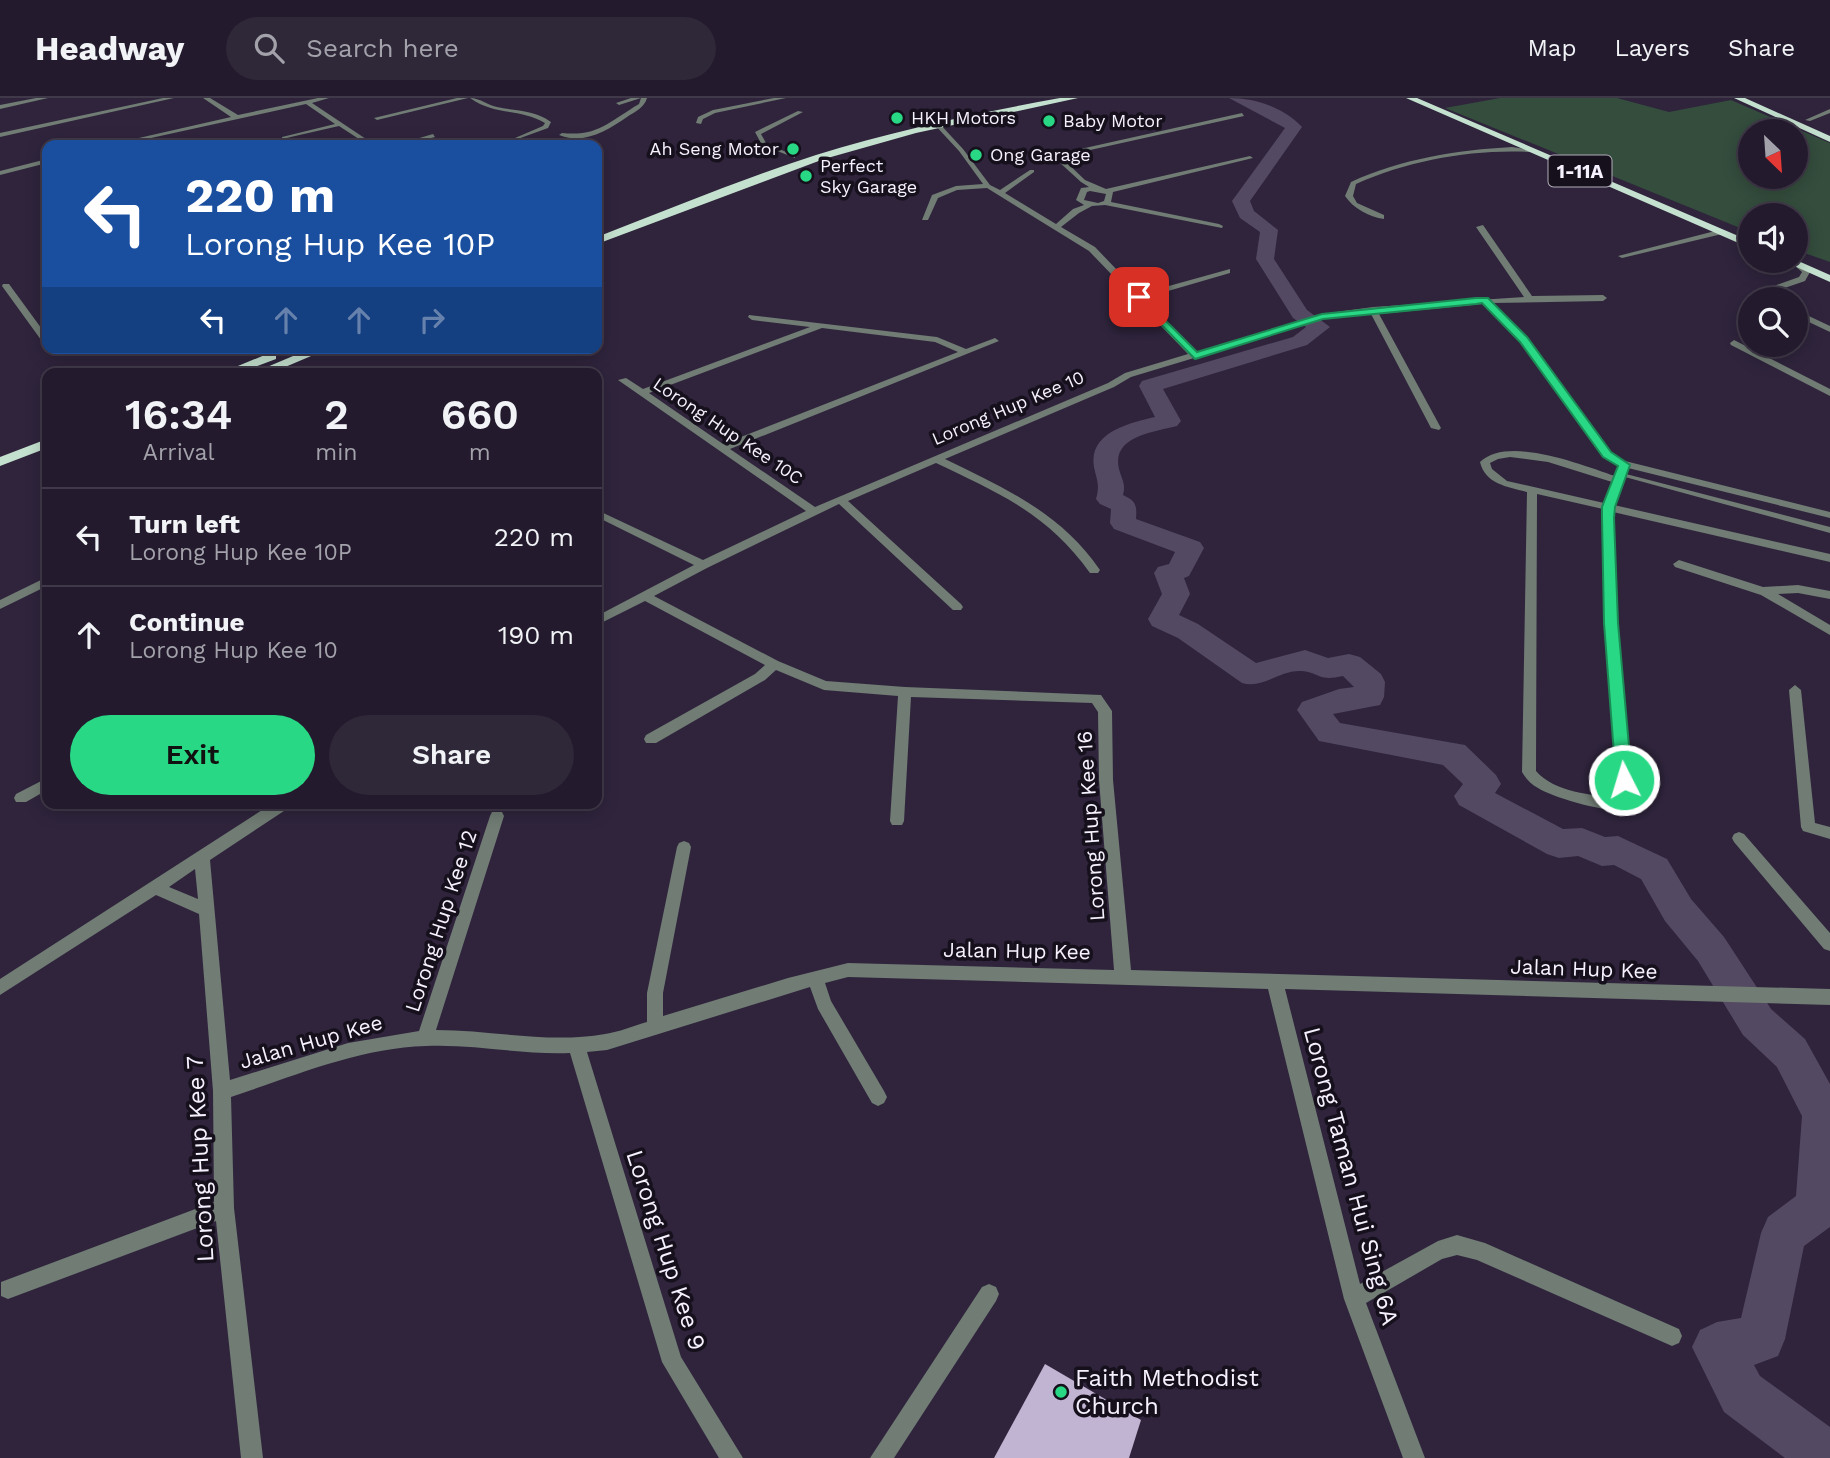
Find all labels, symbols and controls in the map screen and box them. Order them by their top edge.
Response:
search box [226,17,716,80]
text: Headway [35,29,184,68]
icon: search [250,29,288,67]
text: Search here [306,33,459,63]
text: Map [1528,34,1576,62]
text: Layers [1614,34,1690,62]
text: Share [1728,34,1795,62]
place label: HKH Motors [911,107,1016,128]
marker: HKH Motors [889,110,905,126]
place label: Baby Motor [1063,110,1163,131]
marker: Baby Motor [1041,113,1057,129]
north arrow [1738,119,1808,189]
map controls [1738,119,1808,357]
place label: Ah Seng Motor [650,138,779,159]
marker: Ah Seng Motor [785,141,801,157]
place label: Ong Garage [990,144,1091,165]
marker: Ong Garage [968,147,984,163]
place label: Perfect Sky Garage [820,155,917,197]
road number: 1-11A [1548,156,1612,186]
text: 220 m [185,166,335,224]
icon: left [70,168,161,259]
marker: Perfect Sky Garage [798,168,814,184]
button: sound [1738,203,1808,273]
text: Lorong Hup Kee 10P [185,225,495,263]
pin [1109,267,1169,327]
icon: arrive [1120,278,1158,316]
button: search [1738,287,1808,357]
icon: left [194,301,232,339]
icon: ahead [267,301,305,339]
icon: ahead [340,301,378,339]
icon: right [413,301,451,339]
street label: Lorong Hup Kee 10 [928,366,1087,449]
street label: Lorong Hup Kee 10C [650,373,807,488]
text: 16:34 [125,390,232,439]
text: 2 [324,390,349,439]
text: 660 [441,390,519,439]
text: Arrival [143,439,215,466]
text: min [315,439,358,466]
text: m [469,439,491,466]
text: Turn left [129,509,240,539]
icon: left [70,518,108,556]
text: 220 m [494,522,574,552]
text: Lorong Hup Kee 10P [129,539,352,566]
text: Continue [129,607,245,637]
icon: ahead [70,616,108,654]
text: 190 m [498,620,574,650]
text: Lorong Hup Kee 10 [129,637,338,664]
button: Exit [70,715,315,795]
button: Share [329,715,574,795]
street label: Lorong Hup Kee 16 [1071,730,1110,922]
position arrow [1587,743,1661,817]
street label: Lorong Hup Kee 12 [399,827,482,1015]
street label: Jalan Hup Kee [943,937,1091,964]
street label: Jalan Hup Kee [1510,953,1658,984]
street label: Jalan Hup Kee [237,1009,385,1074]
street label: Lorong Taman Hui Sing 6A [1298,1024,1404,1328]
street label: Lorong Hup Kee 7 [181,1055,219,1263]
street label: Lorong Hup Kee 9 [620,1146,712,1354]
place label: Faith Methodist Church [1075,1364,1259,1420]
marker: Faith Methodist Church [1053,1384,1069,1400]

